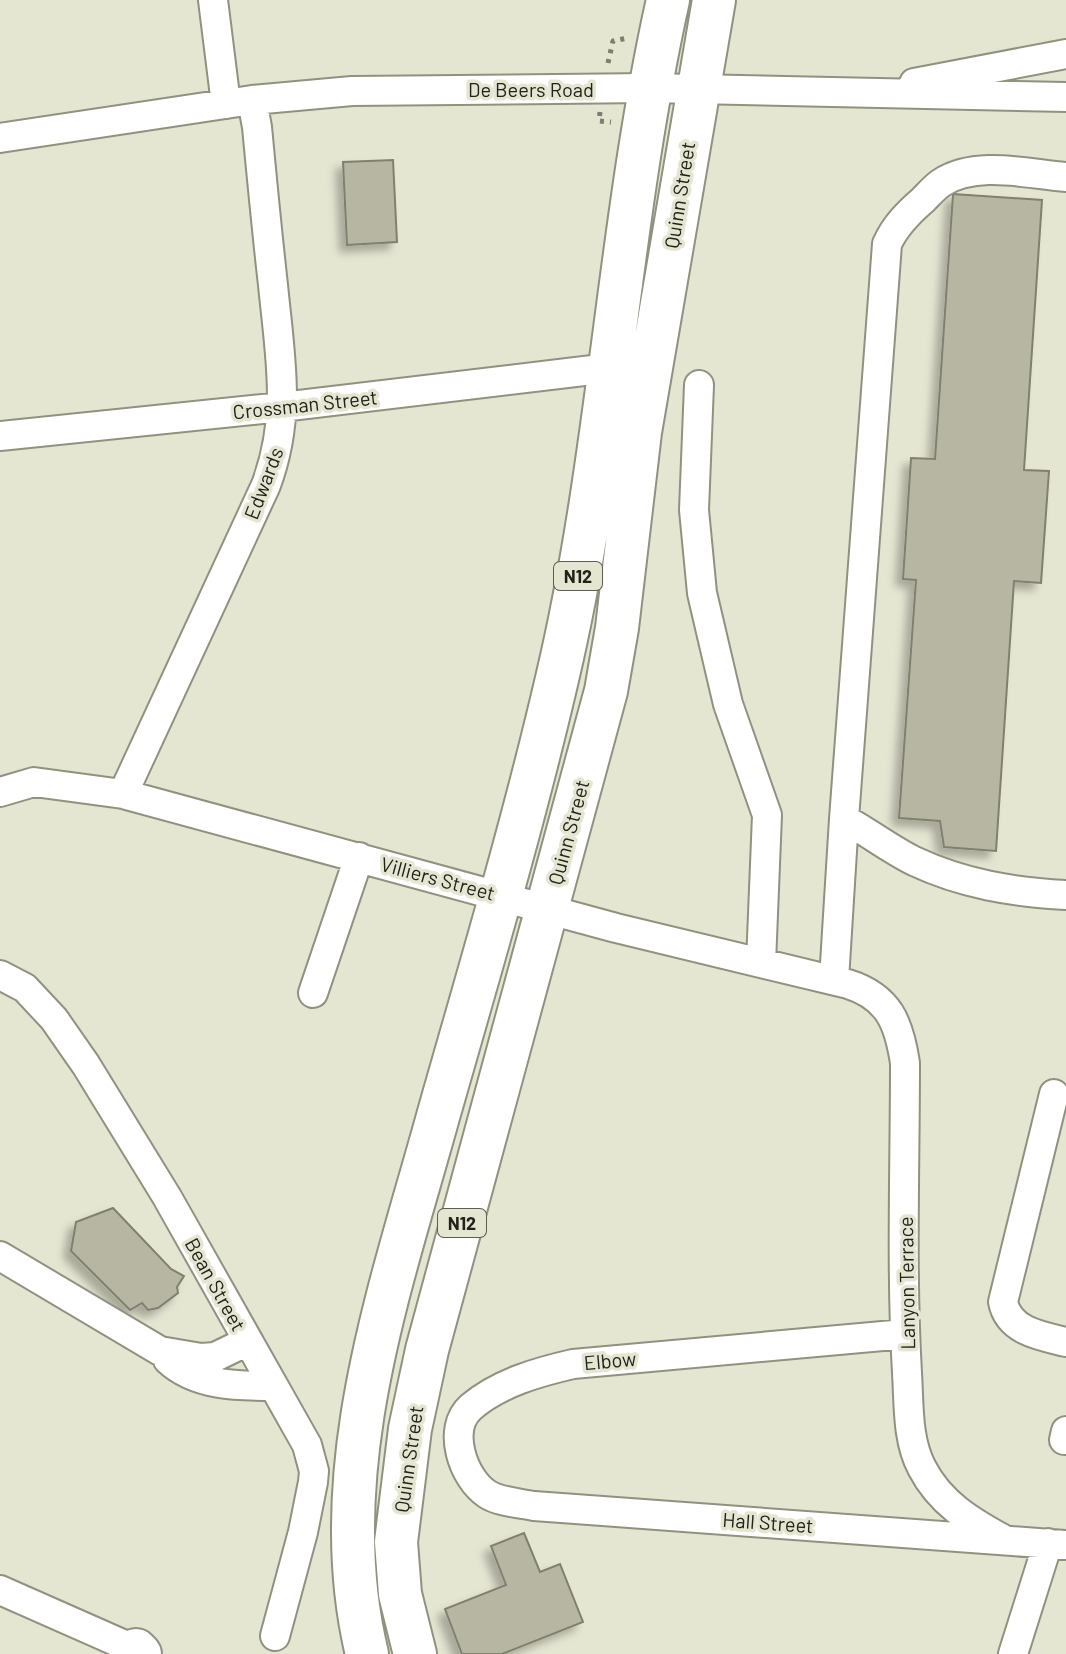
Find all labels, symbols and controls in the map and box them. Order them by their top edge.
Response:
street label: De Beers Road [468,77,594,101]
street label: Quinn Street [659,140,699,250]
street label: Crossman Street [231,384,379,424]
street label: Edwards [238,444,288,522]
road number: N12 [554,562,602,590]
street label: Quinn Street [542,777,594,887]
street label: Villiers Street [378,851,498,905]
road number: N12 [438,1209,486,1237]
street label: Lanyon Terrace [893,1216,919,1350]
street label: Bean Street [181,1233,251,1335]
street label: Elbow [583,1346,637,1374]
street label: Quinn Street [389,1404,427,1514]
street label: Hall Street [722,1507,814,1537]

